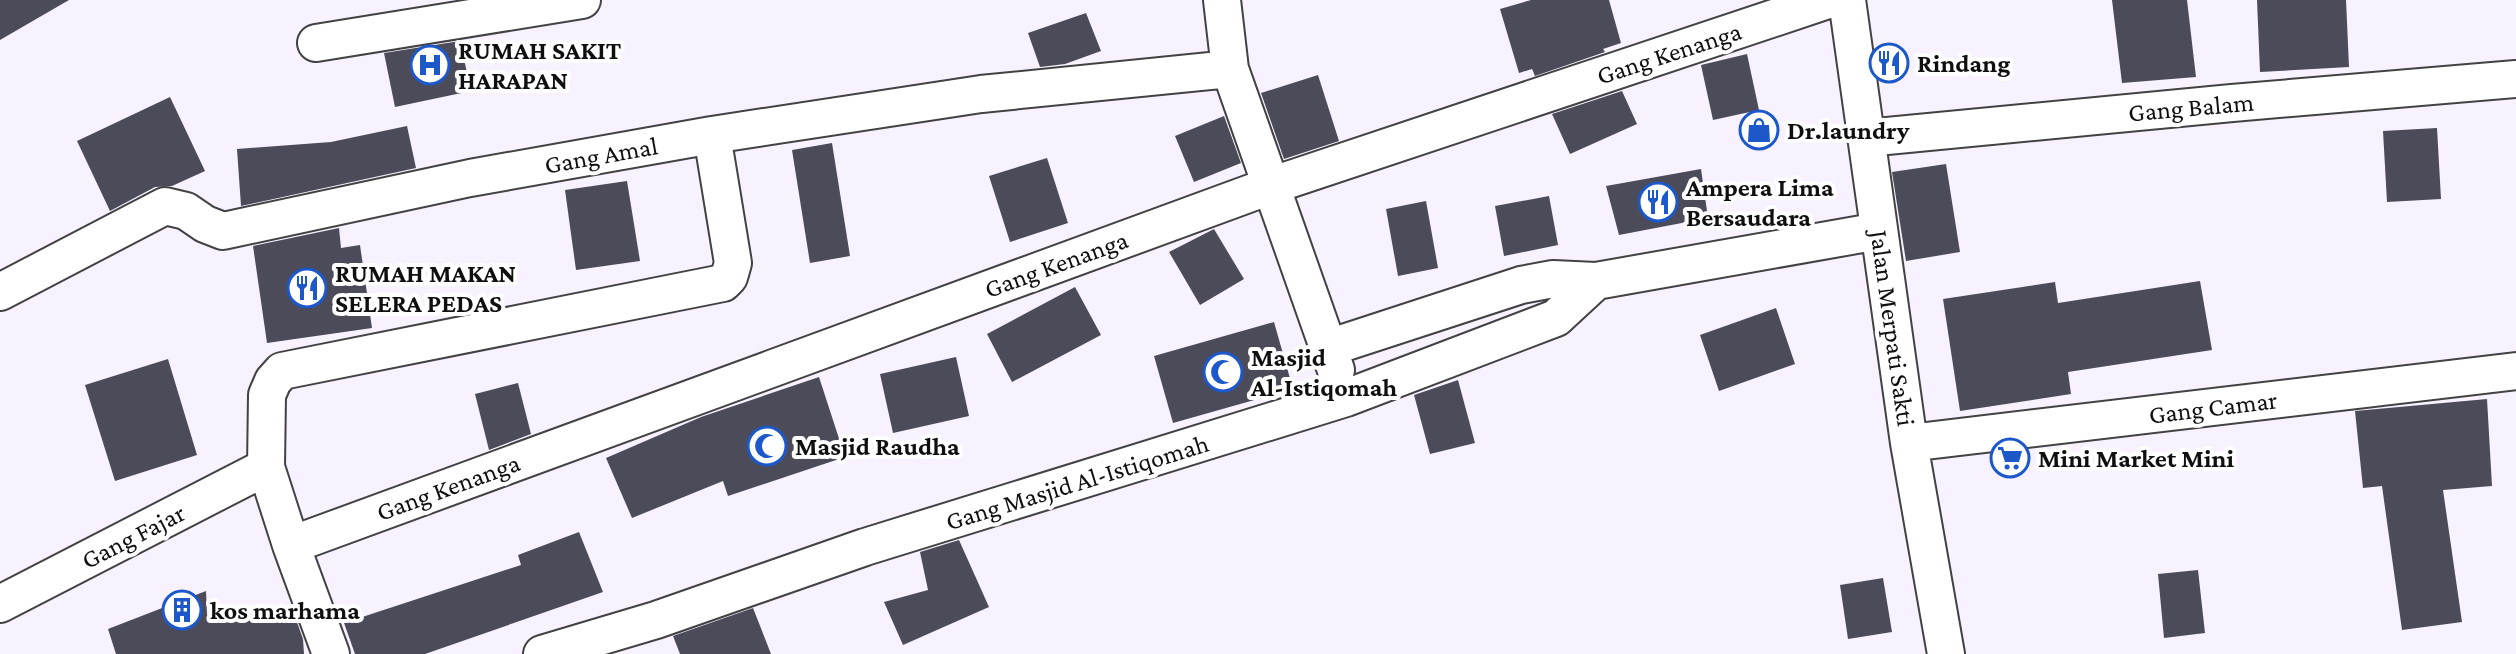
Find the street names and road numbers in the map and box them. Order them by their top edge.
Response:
street label: Gang Kenanga [1593,16,1745,91]
street label: Gang Balam [2127,88,2255,127]
street label: Gang Amal [542,131,660,180]
street label: Gang Kenanga [981,225,1132,304]
street label: Jalan Merpati Sakti [1864,226,1921,428]
street label: Gang Camar [2147,385,2279,430]
street label: Gang Masjid Al-Istiqomah [942,429,1212,536]
street label: Gang Kenanga [373,448,524,527]
street label: Gang Fajar [77,498,190,575]

